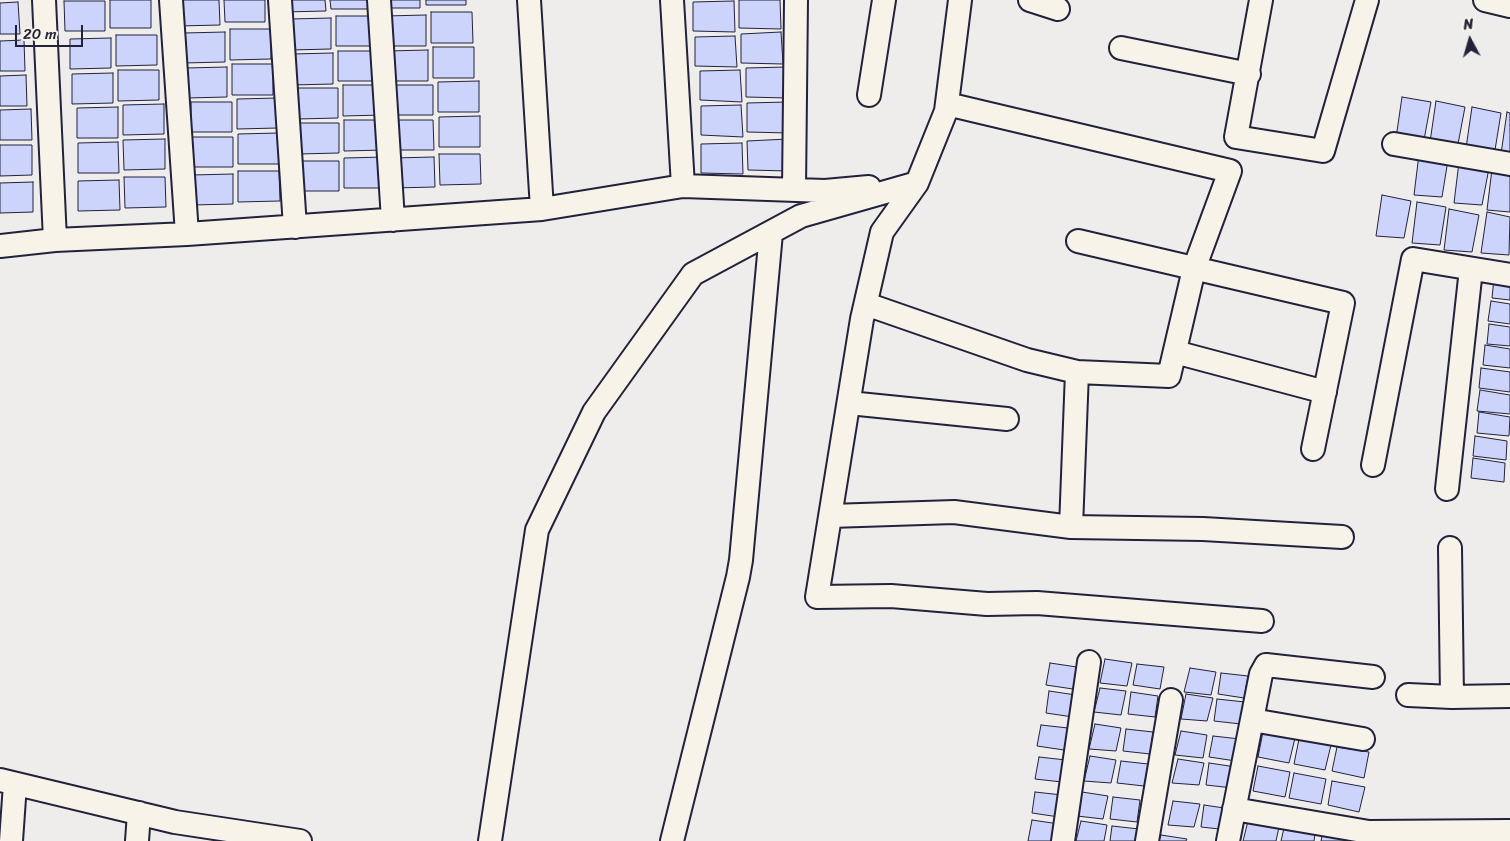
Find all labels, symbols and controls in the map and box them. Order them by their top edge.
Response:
text: N [1462,12,1475,38]
scale bar [18,15,85,47]
north arrow [1445,15,1495,65]
text: 20 m [23,21,57,47]

